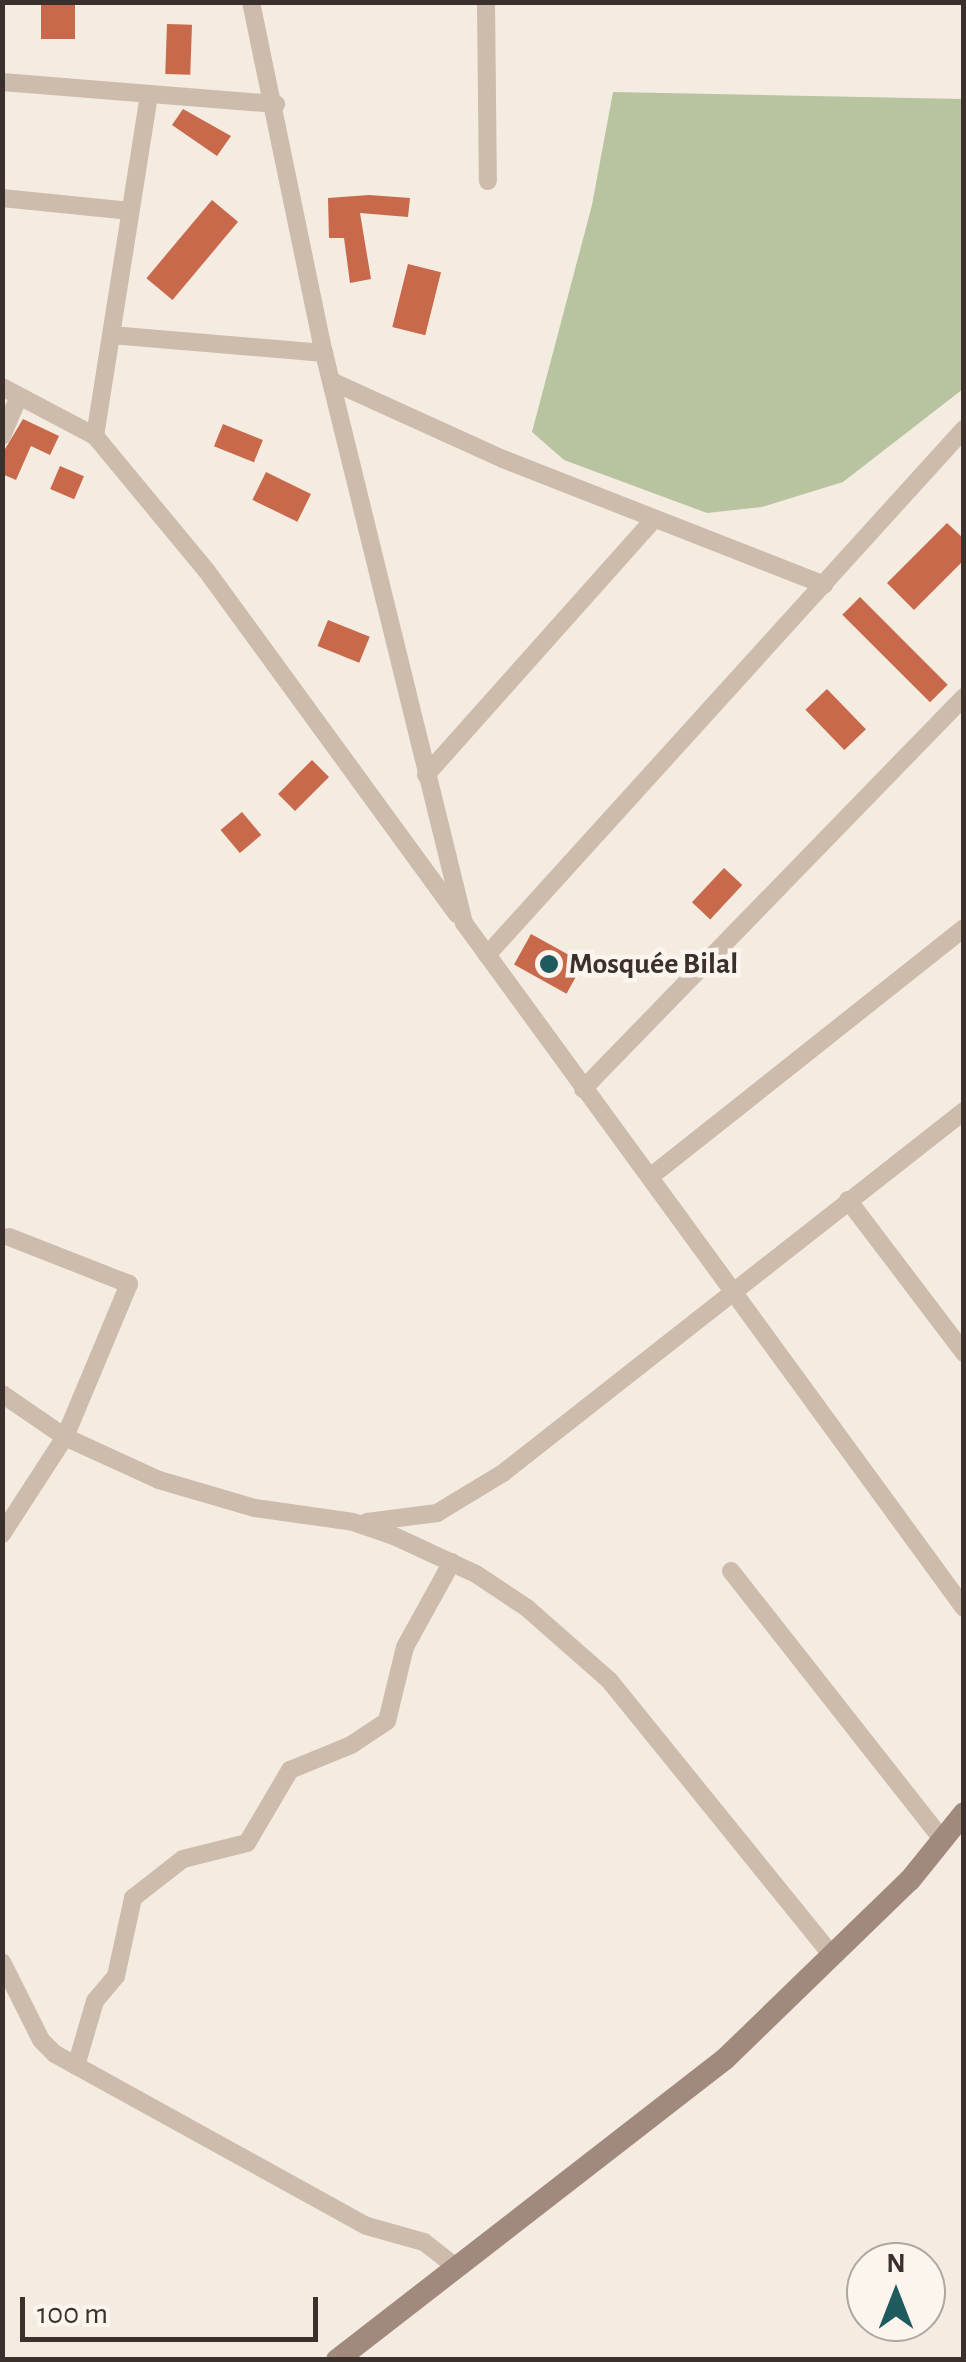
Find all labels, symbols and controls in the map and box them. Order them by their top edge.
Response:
place label: Mosquée Bilal [569,946,738,982]
marker: Mosquée Bilal [538,953,560,975]
north arrow [846,2242,946,2342]
text: N [886,2250,906,2278]
scale bar [25,2277,322,2339]
text: 100 m [37,2299,108,2329]

